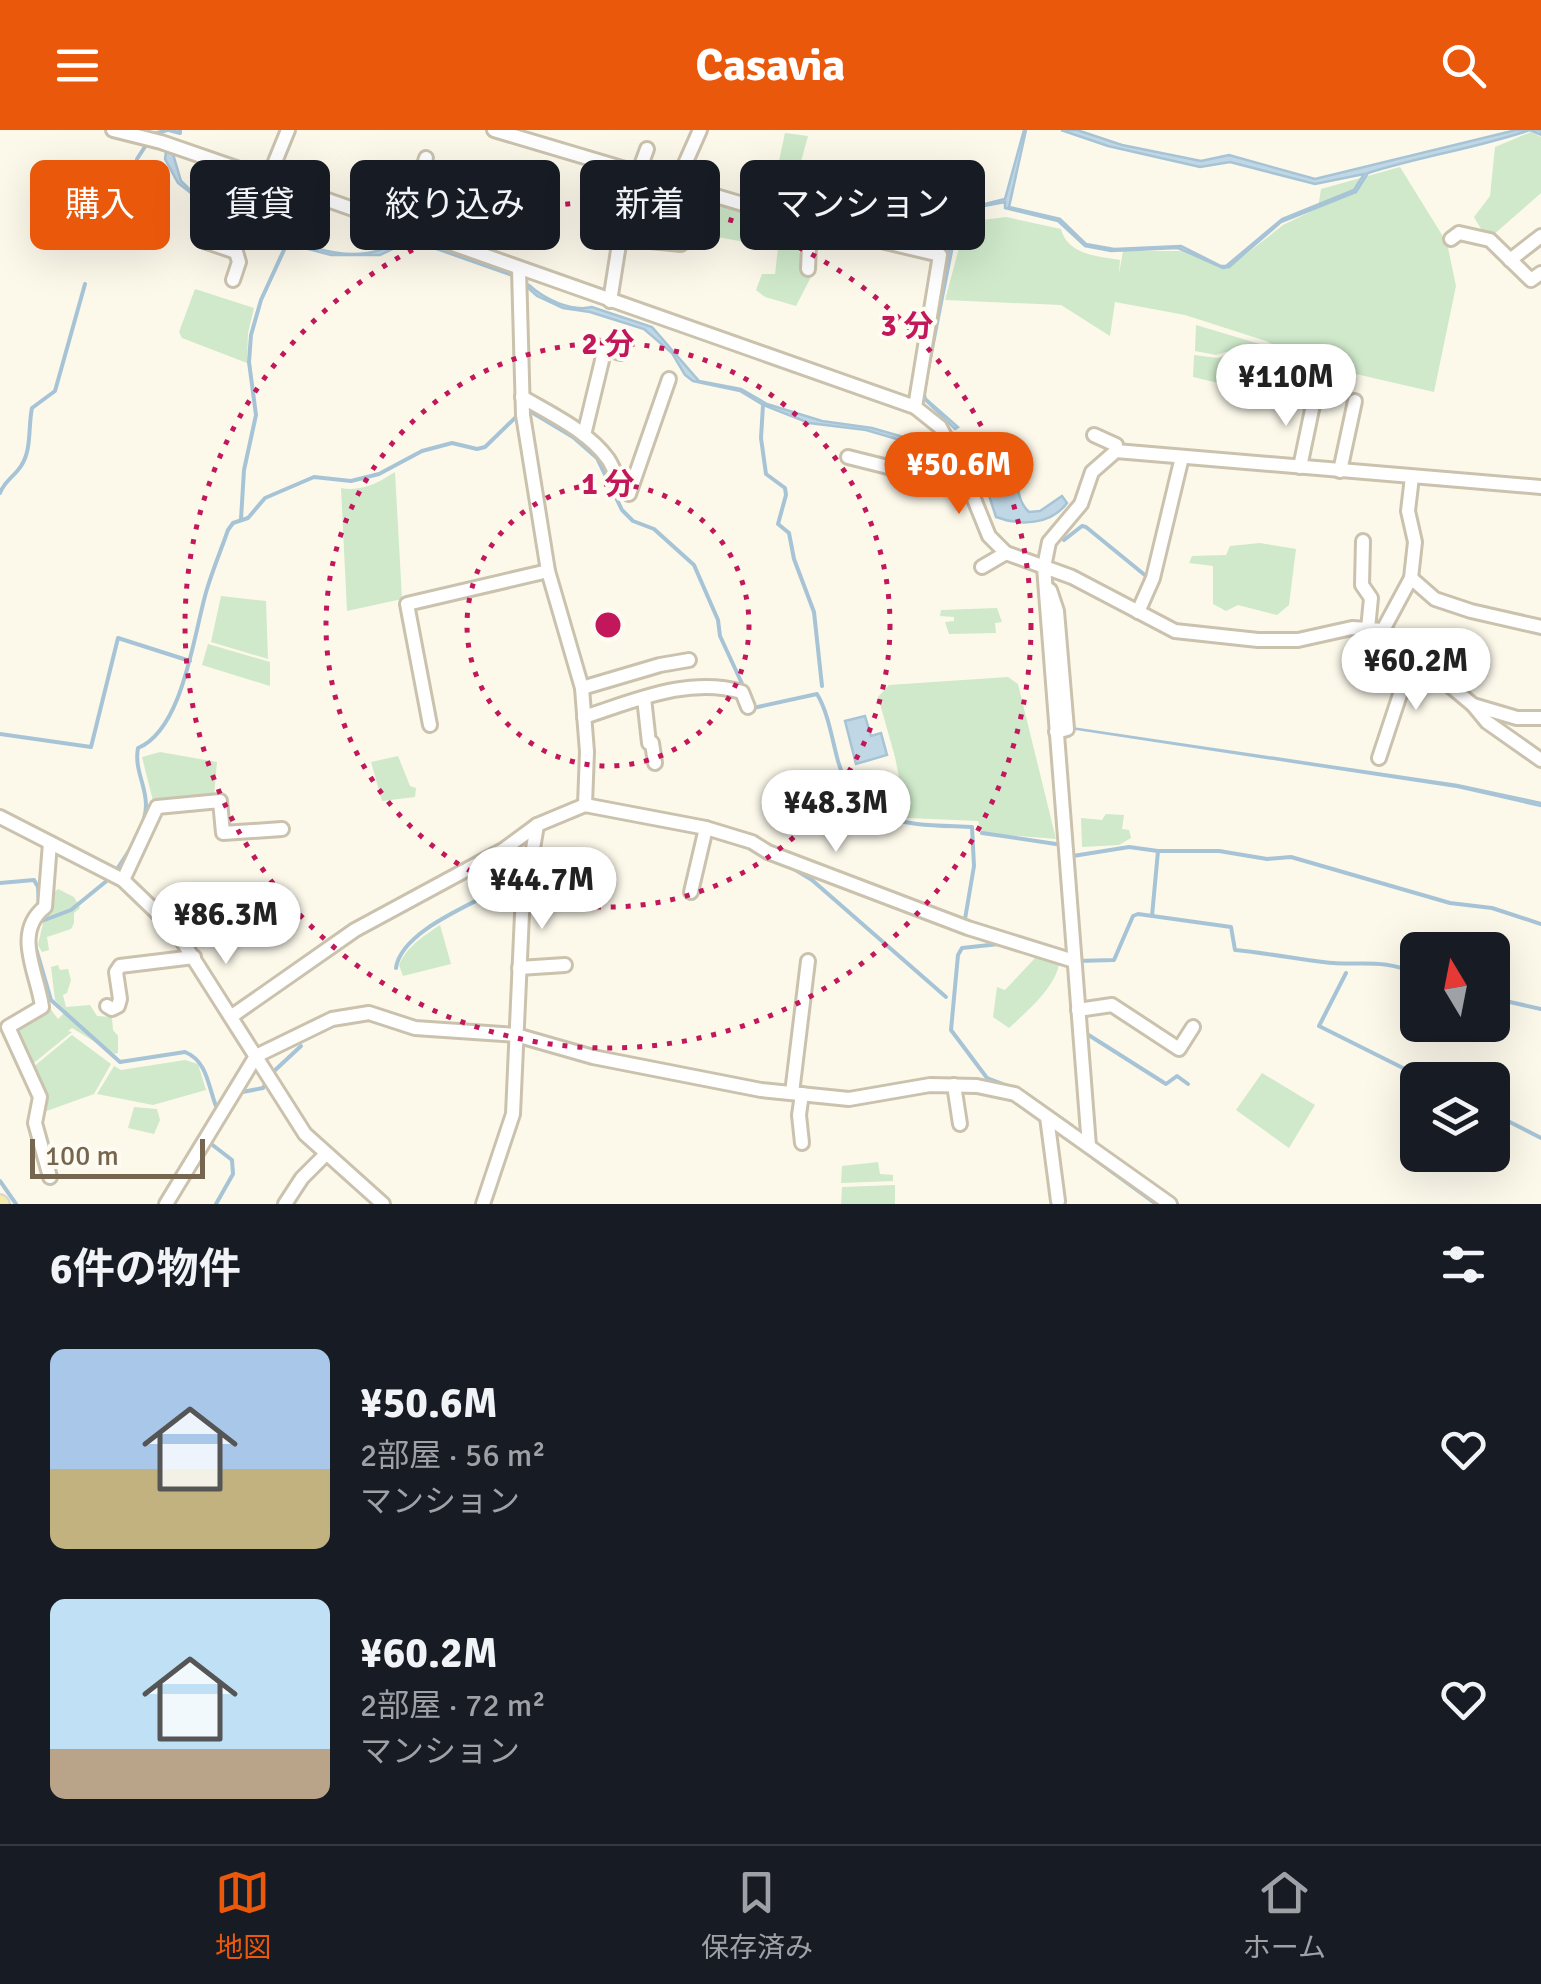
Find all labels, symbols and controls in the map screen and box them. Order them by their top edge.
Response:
icon: menu [50,38,105,93]
text: Casavia [696,38,845,93]
icon: search [1436,38,1491,93]
chip: 購入 [30,160,170,250]
chip: 賃貸 [190,160,330,250]
chip: 絞り込み [350,160,560,250]
chip: 新着 [580,160,720,250]
chip: マンション [740,160,985,250]
text: 3 分 [881,308,933,345]
text: 2 分 [582,326,634,363]
pin: ¥110M [1216,344,1356,429]
text: ¥110M [1238,357,1334,396]
pin: ¥50.6M [878,432,1040,517]
text: ¥50.6M [907,445,1011,484]
text: 1 分 [582,466,634,503]
centre of rings [590,607,626,643]
pin: ¥60.2M [1335,628,1497,713]
text: ¥60.2M [1364,641,1468,680]
pin: ¥48.3M [755,770,917,855]
text: ¥48.3M [784,783,888,822]
pin: ¥44.7M [461,847,623,932]
text: ¥44.7M [490,860,594,899]
pin: ¥86.3M [145,882,307,967]
text: ¥86.3M [174,895,278,934]
north arrow [1400,932,1510,1042]
map controls [1400,932,1510,1172]
button: layers [1400,1062,1510,1172]
scale bar [30,1134,205,1178]
text: 100 m [45,1139,119,1173]
icon: filters [1436,1237,1491,1292]
text: 6件の物件 [50,1244,241,1295]
text: ¥50.6M [360,1378,498,1429]
icon: home [130,1389,250,1509]
icon: heart [1436,1422,1491,1477]
text: 2部屋 · 56 m² [360,1436,546,1475]
text: マンション [360,1482,520,1521]
text: ¥60.2M [360,1628,498,1679]
icon: home [130,1639,250,1759]
icon: heart [1436,1672,1491,1727]
text: 2部屋 · 72 m² [360,1686,546,1725]
text: マンション [360,1732,520,1771]
tab: 地図 [215,1865,271,1965]
tab: 保存済み [701,1865,813,1965]
tab: ホーム [1243,1865,1326,1965]

